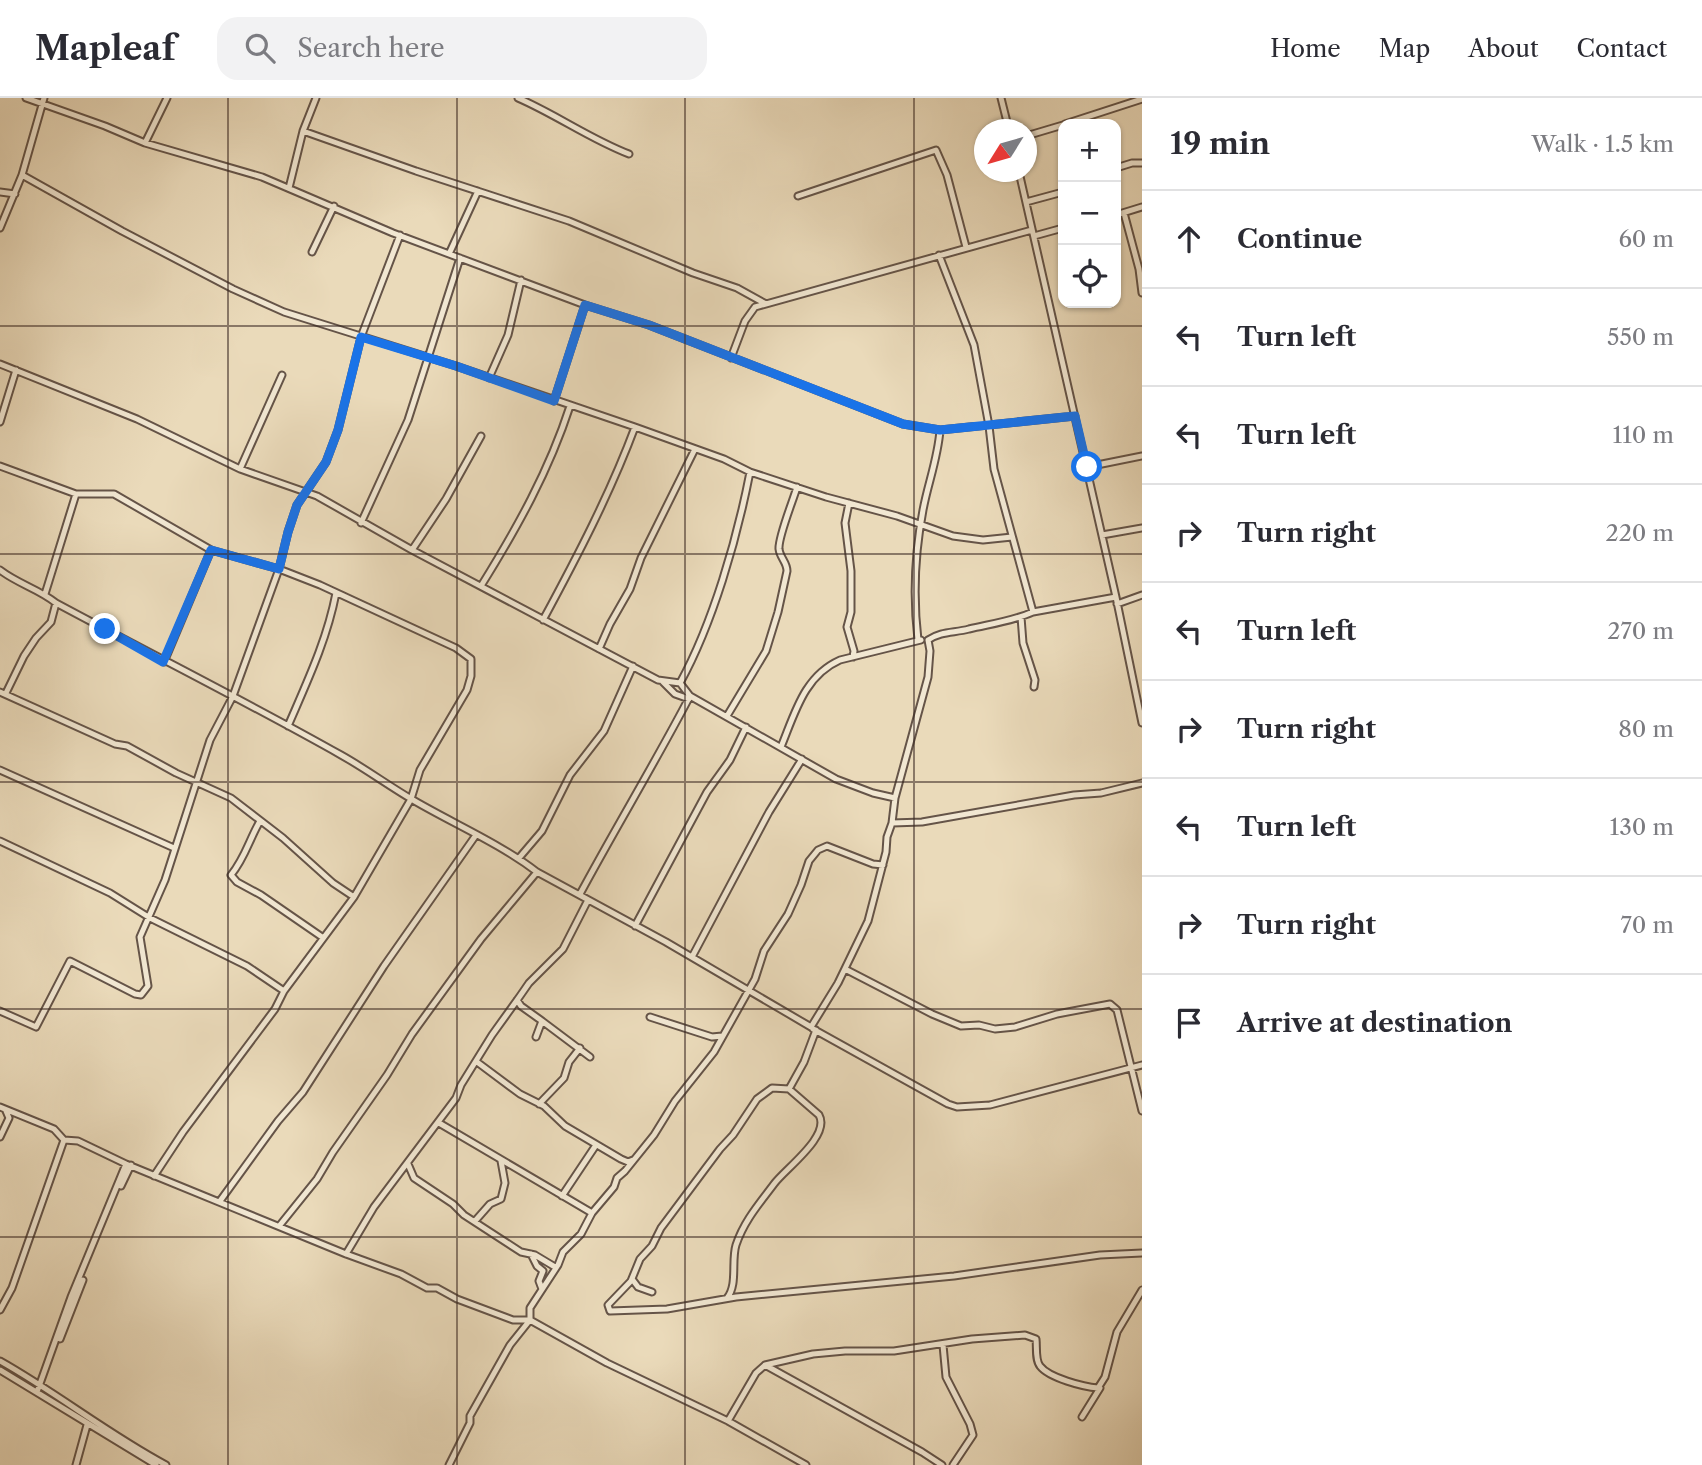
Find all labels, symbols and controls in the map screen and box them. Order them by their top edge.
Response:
search box [217,17,707,80]
text: Mapleaf [35,28,175,69]
icon: search [241,29,279,67]
text: Search here [297,32,445,64]
text: Home [1270,34,1341,63]
text: Map [1379,34,1430,63]
text: About [1468,34,1539,63]
text: Contact [1577,34,1667,63]
north arrow [974,119,1037,182]
map controls [1058,119,1121,308]
button: + [1058,119,1121,182]
text: 19 min [1170,125,1270,162]
text: Walk · 1.5 km [1531,130,1674,158]
button: − [1058,182,1121,245]
icon: ahead [1170,220,1208,258]
text: Continue [1237,223,1362,255]
text: 60 m [1618,225,1674,253]
button: locate [1058,245,1121,308]
icon: left [1170,318,1208,356]
text: Turn left [1237,321,1356,353]
text: 550 m [1607,323,1674,351]
icon: left [1170,416,1208,454]
text: Turn left [1237,419,1356,451]
text: 110 m [1613,421,1674,449]
route start [1071,451,1102,482]
icon: right [1170,514,1208,552]
text: Turn right [1237,517,1376,549]
text: 220 m [1605,519,1674,547]
icon: left [1170,612,1208,650]
route end [89,613,120,644]
text: Turn left [1237,615,1356,647]
text: 270 m [1607,617,1674,645]
icon: right [1170,710,1208,748]
text: Turn right [1237,713,1376,745]
text: 80 m [1618,715,1674,743]
icon: left [1170,808,1208,846]
text: Turn left [1237,811,1356,843]
text: 130 m [1610,813,1674,841]
icon: right [1170,906,1208,944]
text: Turn right [1237,909,1376,941]
text: 70 m [1621,911,1674,939]
icon: arrive [1170,1004,1208,1042]
text: Arrive at destination [1237,1007,1512,1039]

